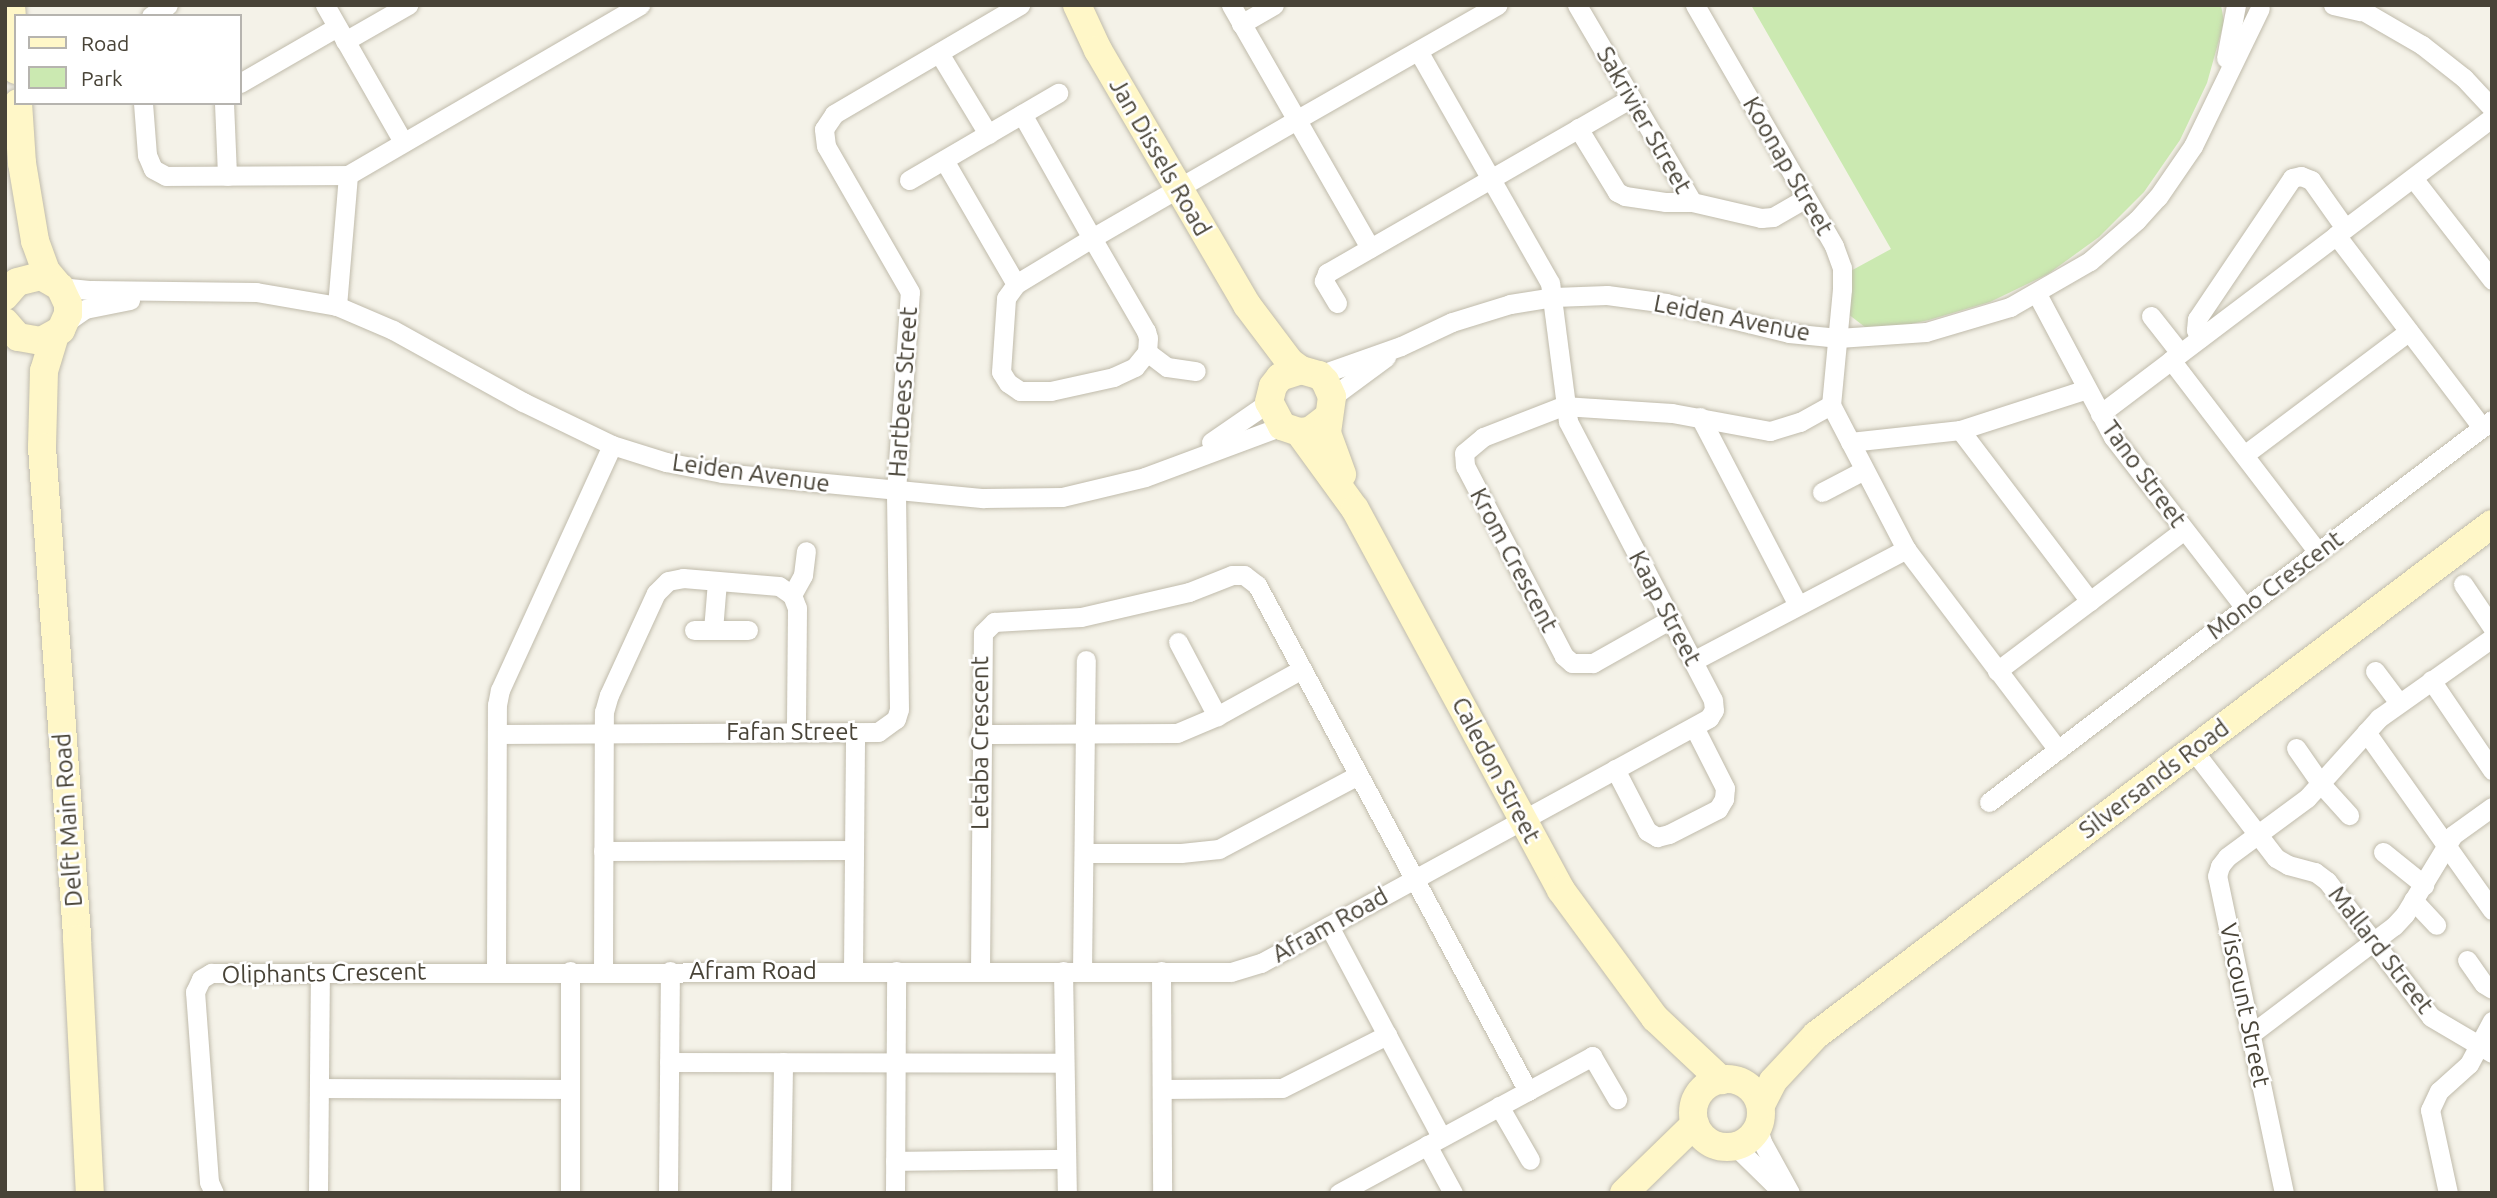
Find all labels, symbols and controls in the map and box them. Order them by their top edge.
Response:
legend [14,14,242,105]
text: Road [81,31,129,55]
street label: Sakrivier Street [1590,42,1698,198]
text: Park [81,66,123,90]
street label: Jan Dissels Road [1103,73,1217,241]
street label: Koonap Street [1737,92,1839,240]
street label: Leiden Avenue [1651,289,1813,347]
street label: Hartbees Street [883,306,923,478]
street label: Tano Street [2096,415,2192,533]
street label: Leiden Avenue [670,448,832,498]
street label: Krom Crescent [1464,483,1564,637]
street label: Mono Crescent [2201,524,2349,646]
street label: Kaap Street [1623,546,1707,670]
street label: Letaba Crescent [966,656,994,830]
street label: Caledon Street [1446,692,1546,848]
street label: Silversands Road [2073,713,2235,845]
street label: Fafan Street [726,718,858,746]
street label: Delft Main Road [48,732,88,908]
street label: Afram Road [1267,881,1393,969]
street label: Mallard Street [2322,881,2440,1019]
street label: Viscount Street [2214,920,2276,1090]
street label: Oliphants Crescent [221,957,427,989]
street label: Afram Road [689,957,817,985]

